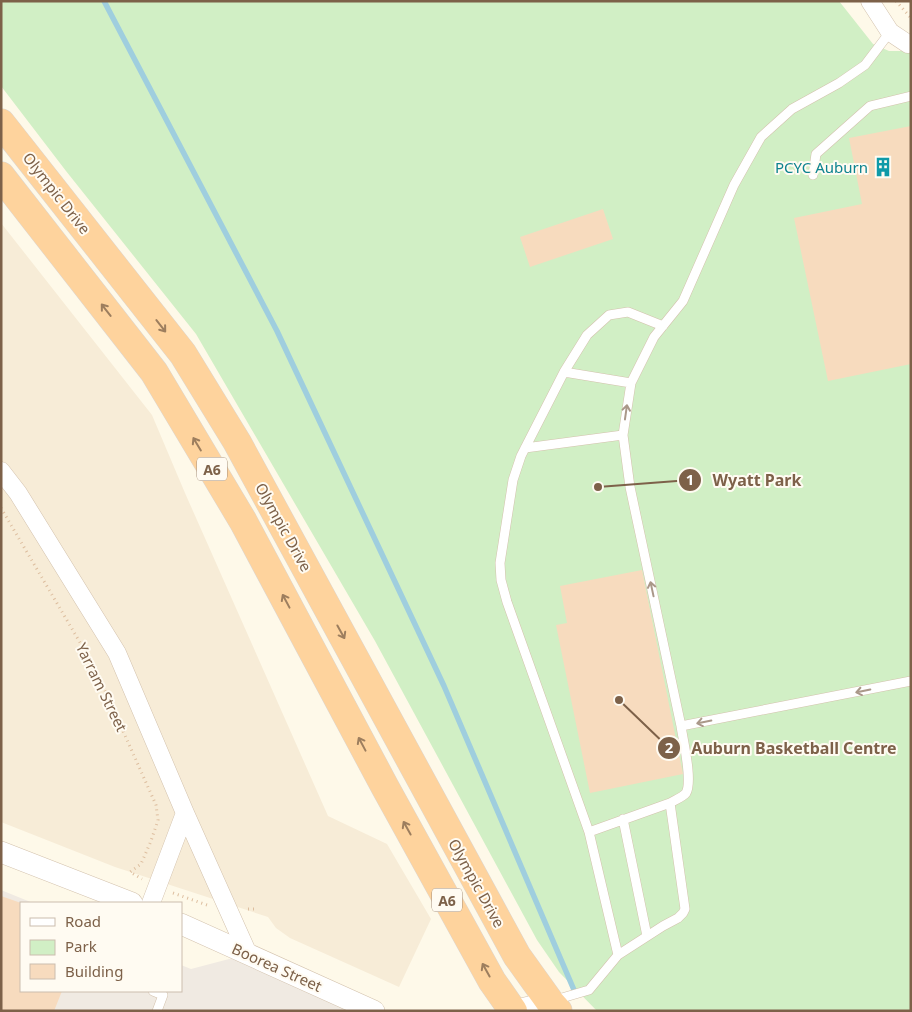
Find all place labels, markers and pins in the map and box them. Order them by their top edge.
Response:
building icon: PCYC Auburn [872,156,894,178]
place label: PCYC Auburn [775,157,868,177]
callout: Wyatt Park [677,464,811,495]
callout: Auburn Basketball Centre [657,733,907,764]

